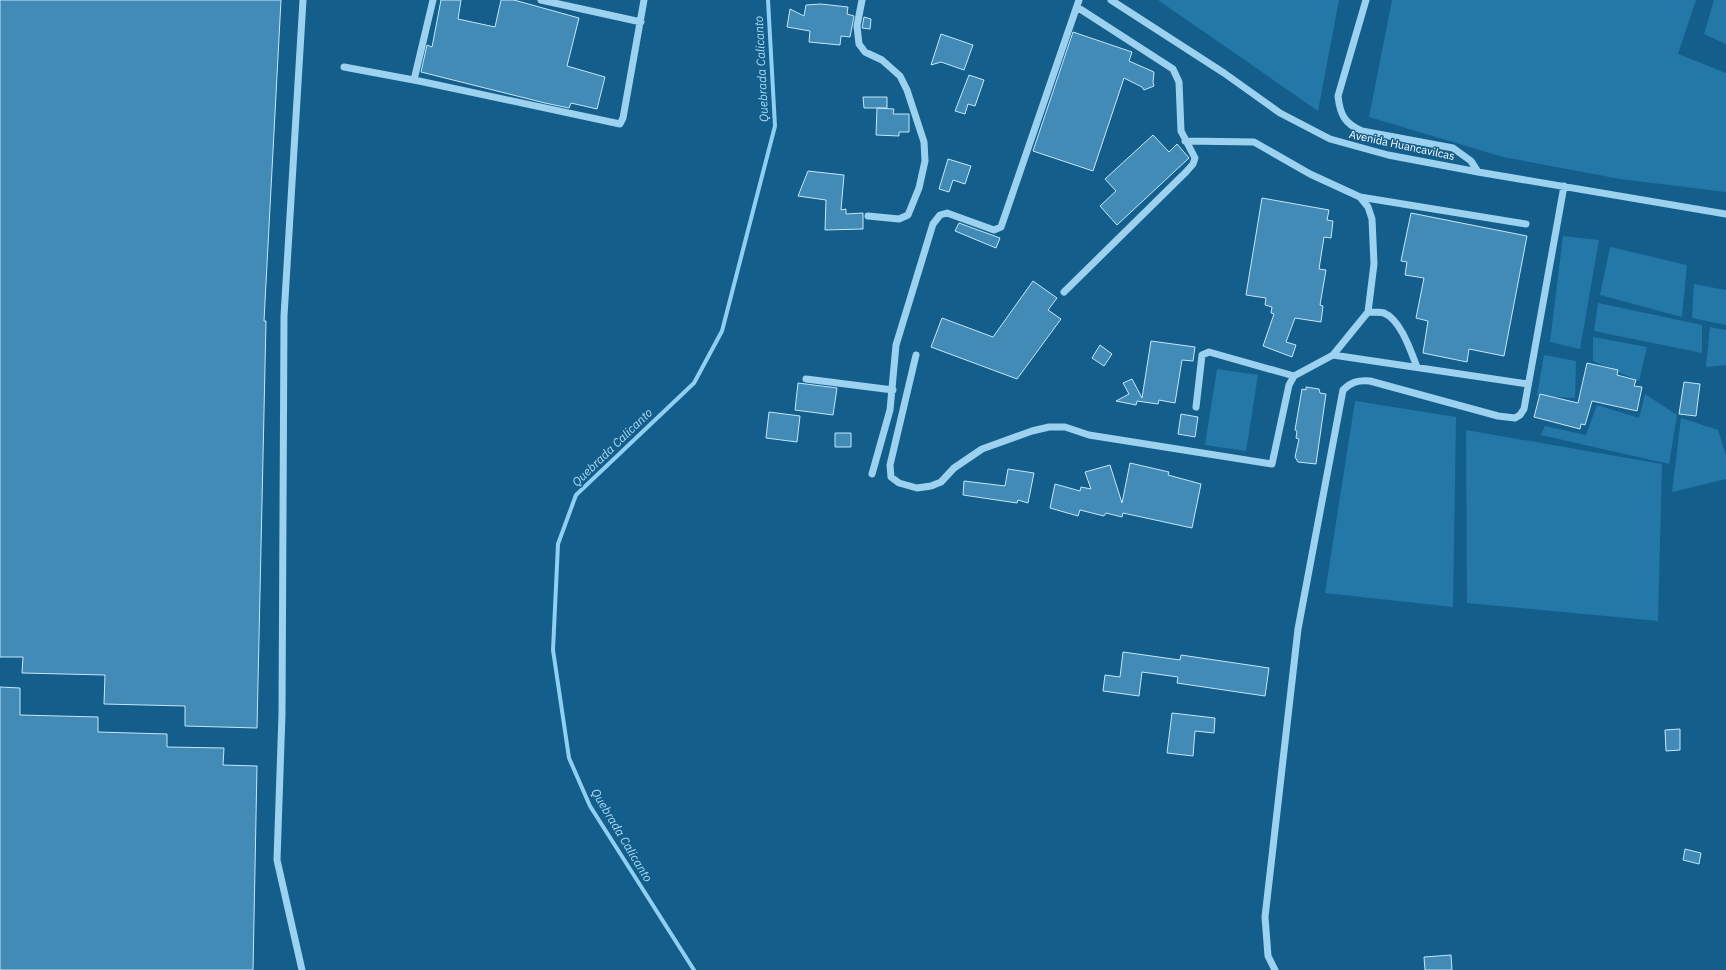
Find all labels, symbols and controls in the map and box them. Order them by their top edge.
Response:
water label: Quebrada Calicanto [751,15,771,122]
street label: Avenida Huancavilcas [1348,127,1456,163]
water label: Quebrada Calicanto [569,404,656,489]
water label: Quebrada Calicanto [588,786,656,885]

